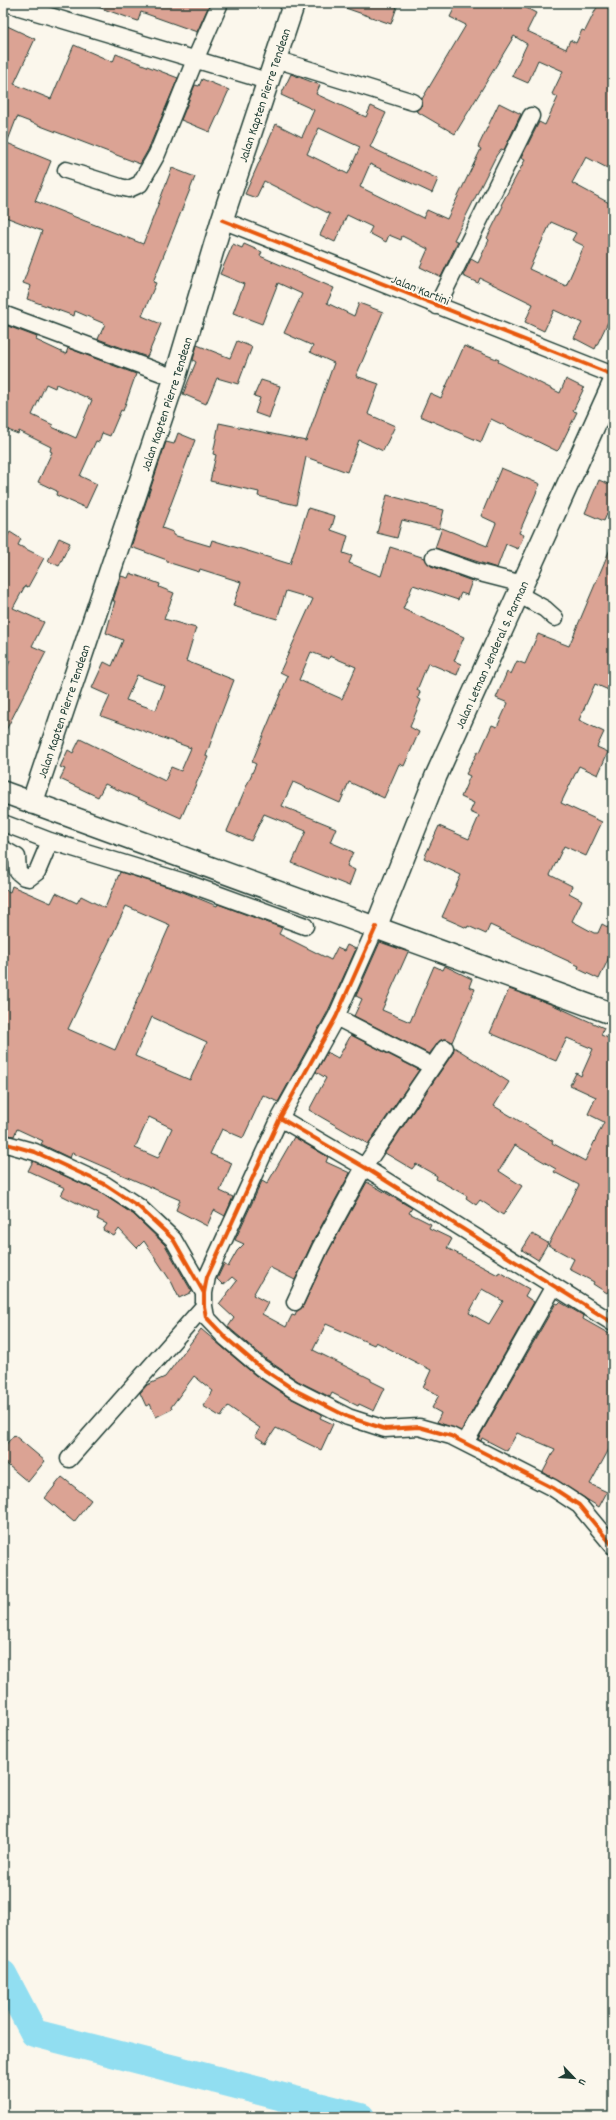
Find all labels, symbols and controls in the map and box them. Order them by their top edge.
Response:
street label: Jalan Kapten Pierre Tendean [235,26,297,165]
street label: Jalan Kartini [388,271,453,312]
street label: Jalan Kapten Pierre Tendean [137,335,199,474]
street label: Jalan Letnan Jenderal S. Parman [452,578,535,732]
street label: Jalan Kapten Pierre Tendean [34,642,97,781]
north arrow [554,2058,594,2098]
text: U [573,2076,590,2087]

